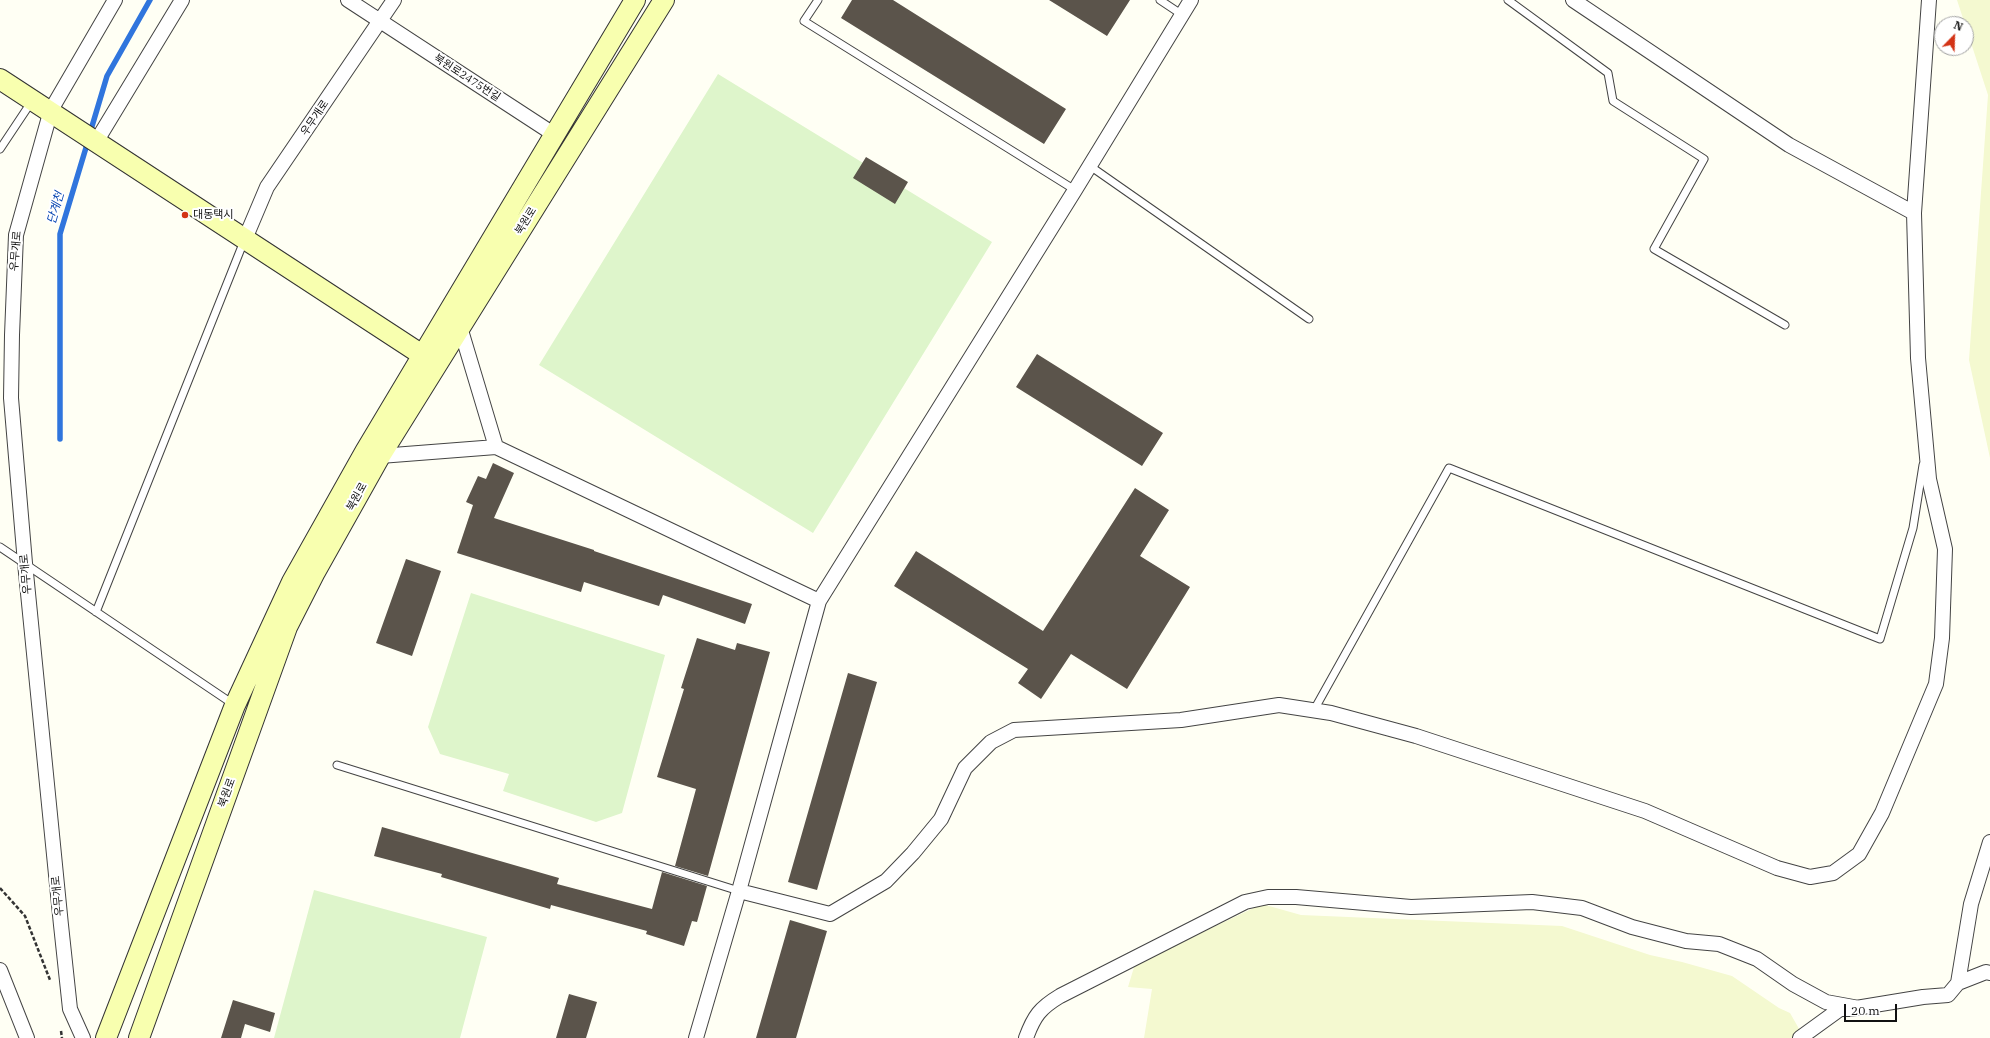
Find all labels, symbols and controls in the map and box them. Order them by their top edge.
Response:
north arrow [1934,16,1974,56]
text: N [1952,18,1965,34]
street label: 북원로2475번길 [431,51,503,105]
street label: 우무개로 [298,98,332,138]
water label: 단계천 [45,190,67,226]
street label: 북원로 [512,205,540,237]
place label: 대동택시 [193,208,233,222]
marker: 대동택시 [180,210,190,220]
street label: 우무개로 [8,230,24,272]
street label: 북원로 [344,481,370,513]
street label: 우무개로 [18,553,34,595]
street label: 북원로 [216,776,238,810]
street label: 우무개로 [49,875,67,917]
scale bar [1846,996,1899,1022]
text: 20 m [1851,1003,1880,1018]

